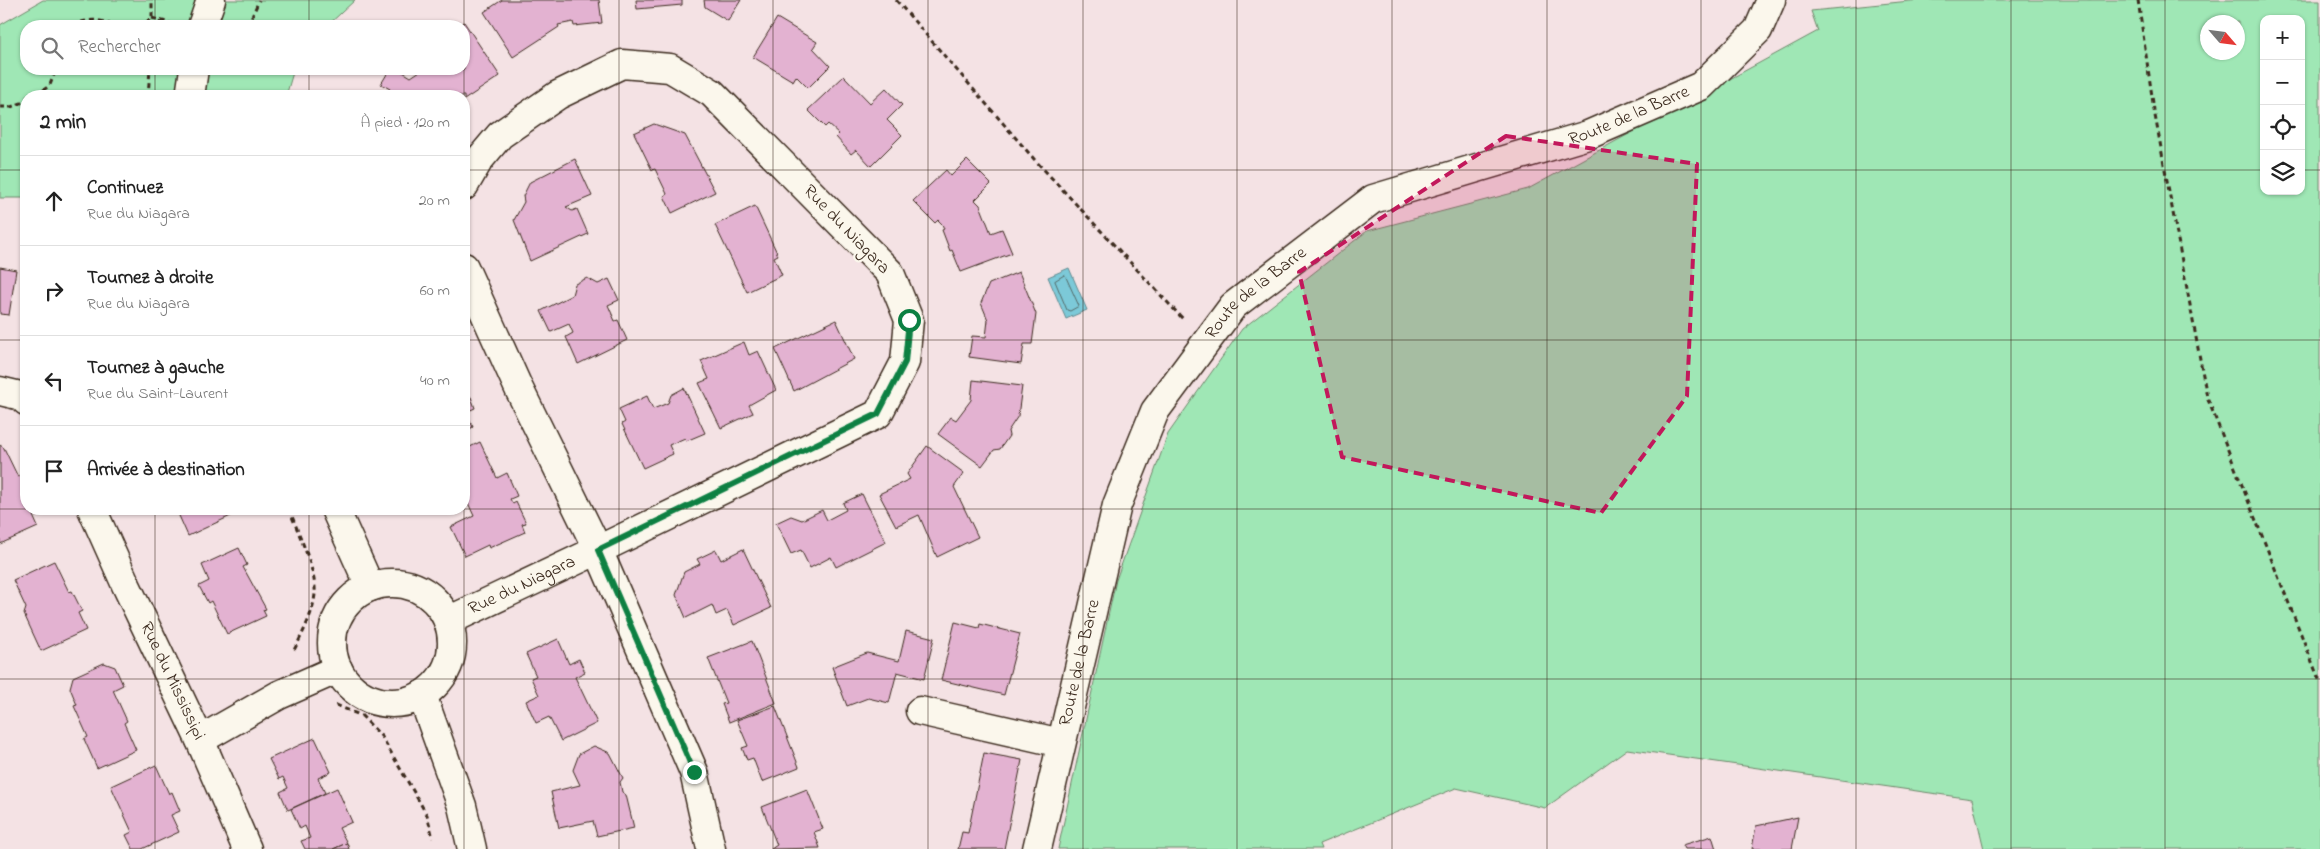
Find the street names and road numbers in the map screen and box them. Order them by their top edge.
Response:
street label: Route de la Barre [1566,79,1695,153]
street label: Rue du Niagara [796,179,896,281]
street label: Route de la Barre [1199,240,1313,345]
street label: Rue du Niagara [464,549,580,622]
street label: Route de la Barre [1053,596,1108,729]
street label: Rue du Mississipi [133,618,211,745]

